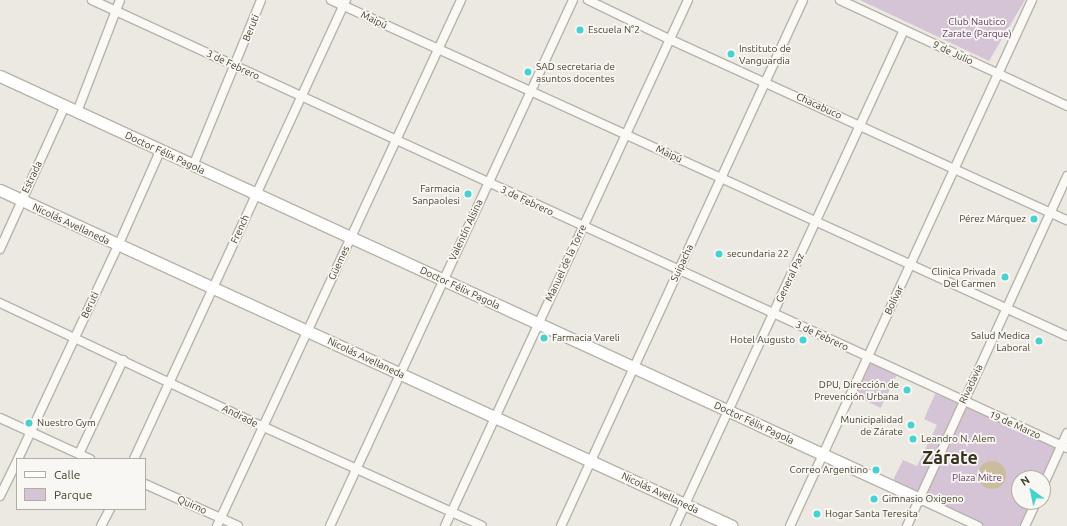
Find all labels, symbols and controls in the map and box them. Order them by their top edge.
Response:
street label: Maipú [359,9,389,31]
street label: Beruti [240,13,262,43]
park label: Club Nautico Zarate (Parque) [942,15,1012,38]
place label: Escuela N°2 [588,24,640,36]
marker: Escuela N°2 [575,25,585,35]
street label: 9 de Julio [931,38,975,68]
place label: Instituto de Vanguardia [739,42,791,66]
street label: 3 de Febrero [205,47,261,83]
marker: Instituto de Vanguardia [726,49,736,59]
place label: SAD secretaria de asuntos docentes [536,60,615,84]
marker: SAD secretaria de asuntos docentes [523,67,533,77]
street label: Chacabuco [794,90,844,122]
street label: Doctor Félix Pagola [123,129,207,177]
street label: Maipú [654,143,684,165]
street label: Estrada [19,159,45,195]
place label: Farmacia Sanpaolesi [412,182,460,206]
street label: 3 de Febrero [499,183,555,219]
marker: Farmacia Sanpaolesi [463,189,473,199]
street label: Valentín Alsina [447,197,485,263]
street label: Nicolás Avellaneda [30,201,112,247]
street label: French [228,213,252,245]
place label: Pérez Márquez [959,213,1026,225]
marker: Pérez Márquez [1029,214,1039,224]
street label: Manuel de la Torre [543,223,589,303]
street label: Suipacha [668,242,696,284]
street label: Güemes [326,244,352,282]
place label: secundaria 22 [727,248,789,260]
marker: secundaria 22 [714,249,724,259]
street label: General Paz [773,252,807,304]
street label: Doctor Félix Pagola [418,264,502,312]
place label: Clinica Privada Del Carmen [931,265,996,288]
marker: Clinica Privada Del Carmen [999,271,1011,283]
street label: Bolívar [882,283,906,317]
street label: Beruti [79,290,101,320]
street label: 3 de Febrero [794,318,850,354]
place label: Salud Medica Laboral [971,329,1030,352]
place label: Farmacia Vareli [552,332,620,344]
marker: Farmacia Vareli [539,333,549,343]
place label: Hotel Augusto [730,334,795,346]
street label: Nicolás Avellaneda [325,335,407,381]
marker: Hotel Augusto [798,335,808,345]
marker: Salud Medica Laboral [1033,335,1045,347]
street label: Rivadavia [957,362,985,406]
place label: DPU, Dirección de Prevención Urbana [814,378,899,402]
marker: DPU, Dirección de Prevención Urbana [902,385,912,395]
street label: Doctor Félix Pagola [712,399,796,447]
street label: Andrade [220,402,260,430]
street label: 19 de Marzo [987,408,1043,442]
place label: Municipalidad de Zárate [841,413,903,436]
place label: Nuestro Gym [37,417,96,429]
marker: Nuestro Gym [24,418,34,428]
marker: Municipalidad de Zárate [906,420,916,430]
place label: Leandro N. Alem [921,433,995,445]
marker: Leandro N. Alem [908,434,918,444]
district label: Zárate [922,446,978,468]
legend [16,458,146,510]
place label: Correo Argentino [790,464,868,476]
marker: Correo Argentino [871,465,881,475]
text: Calle [54,468,80,481]
street label: Nicolás Avellaneda [619,470,701,516]
north arrow [1011,470,1051,510]
park label: Plaza Mitre [952,472,1002,484]
text: N [1018,474,1032,488]
text: Parque [54,488,92,501]
street label: Quirno [175,493,209,517]
place label: Gimnasio Oxigeno [882,493,964,505]
marker: Gimnasio Oxigeno [869,494,879,504]
place label: Hogar Santa Teresita [825,508,918,520]
marker: Hogar Santa Teresita [812,509,822,519]

